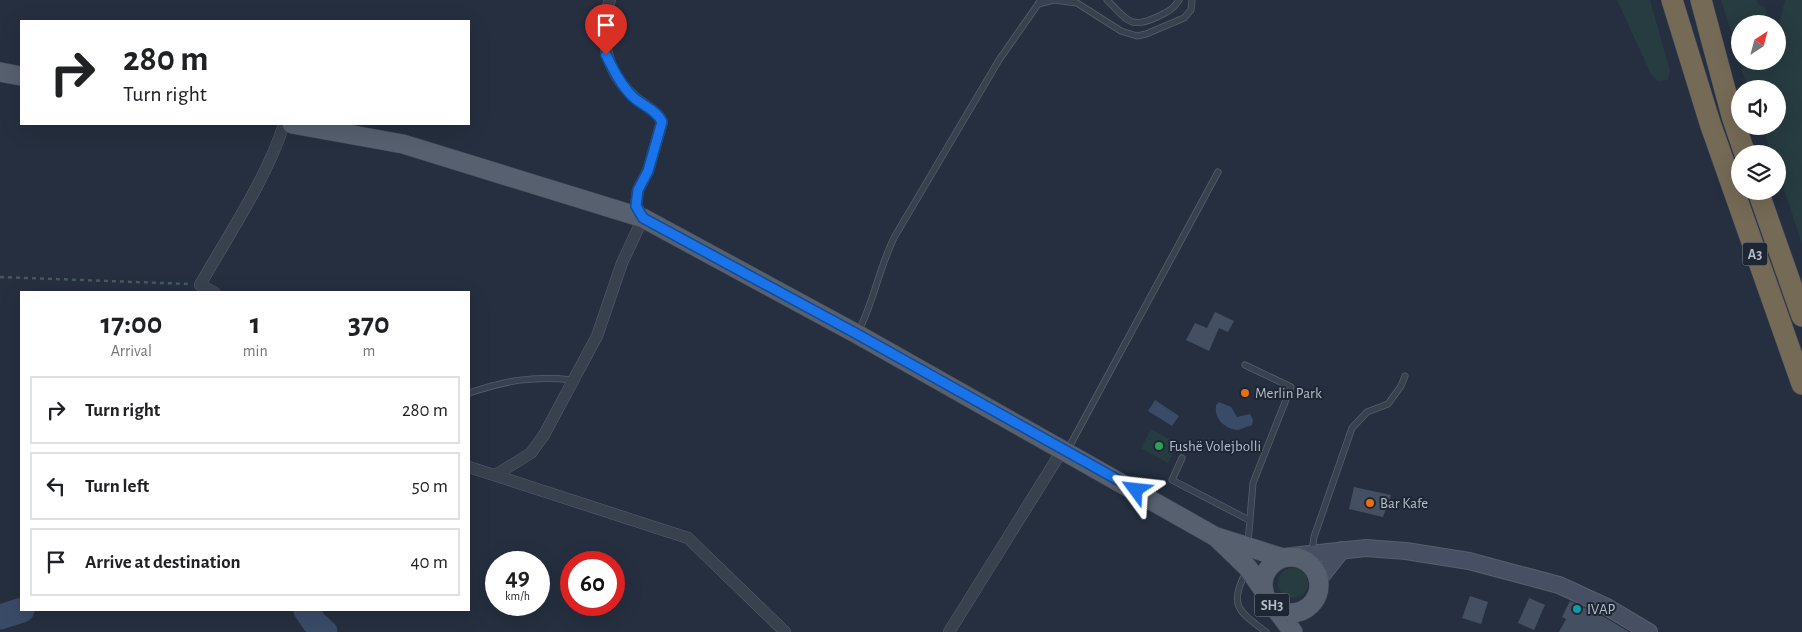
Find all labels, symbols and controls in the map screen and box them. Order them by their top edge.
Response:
pin [585,4,627,55]
icon: arrive [592,11,620,39]
north arrow [1731,15,1786,70]
map controls [1731,15,1786,200]
icon: right [40,40,105,105]
text: 280 m [123,42,209,77]
button: sound [1731,80,1786,135]
text: Turn right [123,83,207,105]
button: layers [1731,145,1786,200]
road number: A3 [1742,242,1768,266]
text: 17:00 [100,309,162,339]
text: 1 [250,309,261,339]
text: 370 [348,309,390,339]
text: Arrival [111,343,152,359]
text: min [243,343,268,359]
text: m [362,343,375,359]
place label: Merlin Park [1255,386,1322,401]
marker: Merlin Park [1239,387,1251,399]
icon: right [42,396,70,424]
text: Turn right [85,401,160,420]
text: 280 m [402,401,448,420]
place label: Fushë Volejbolli [1169,439,1261,454]
marker: Fushë Volejbolli [1153,440,1165,452]
position arrow [1109,463,1161,515]
icon: left [42,472,70,500]
text: Turn left [85,477,149,496]
text: 50 m [412,477,448,496]
place label: Bar Kafe [1380,496,1428,511]
marker: Bar Kafe [1364,497,1376,509]
icon: arrive [42,548,70,576]
speed limit sign: 60 [560,551,625,616]
text: Arrive at destination [85,553,241,572]
text: 40 m [410,553,448,572]
text: 49 [505,565,530,590]
text: km/h [505,590,530,602]
road number: SH3 [1254,594,1290,616]
place label: IVAP [1587,602,1616,617]
marker: IVAP [1571,603,1583,615]

